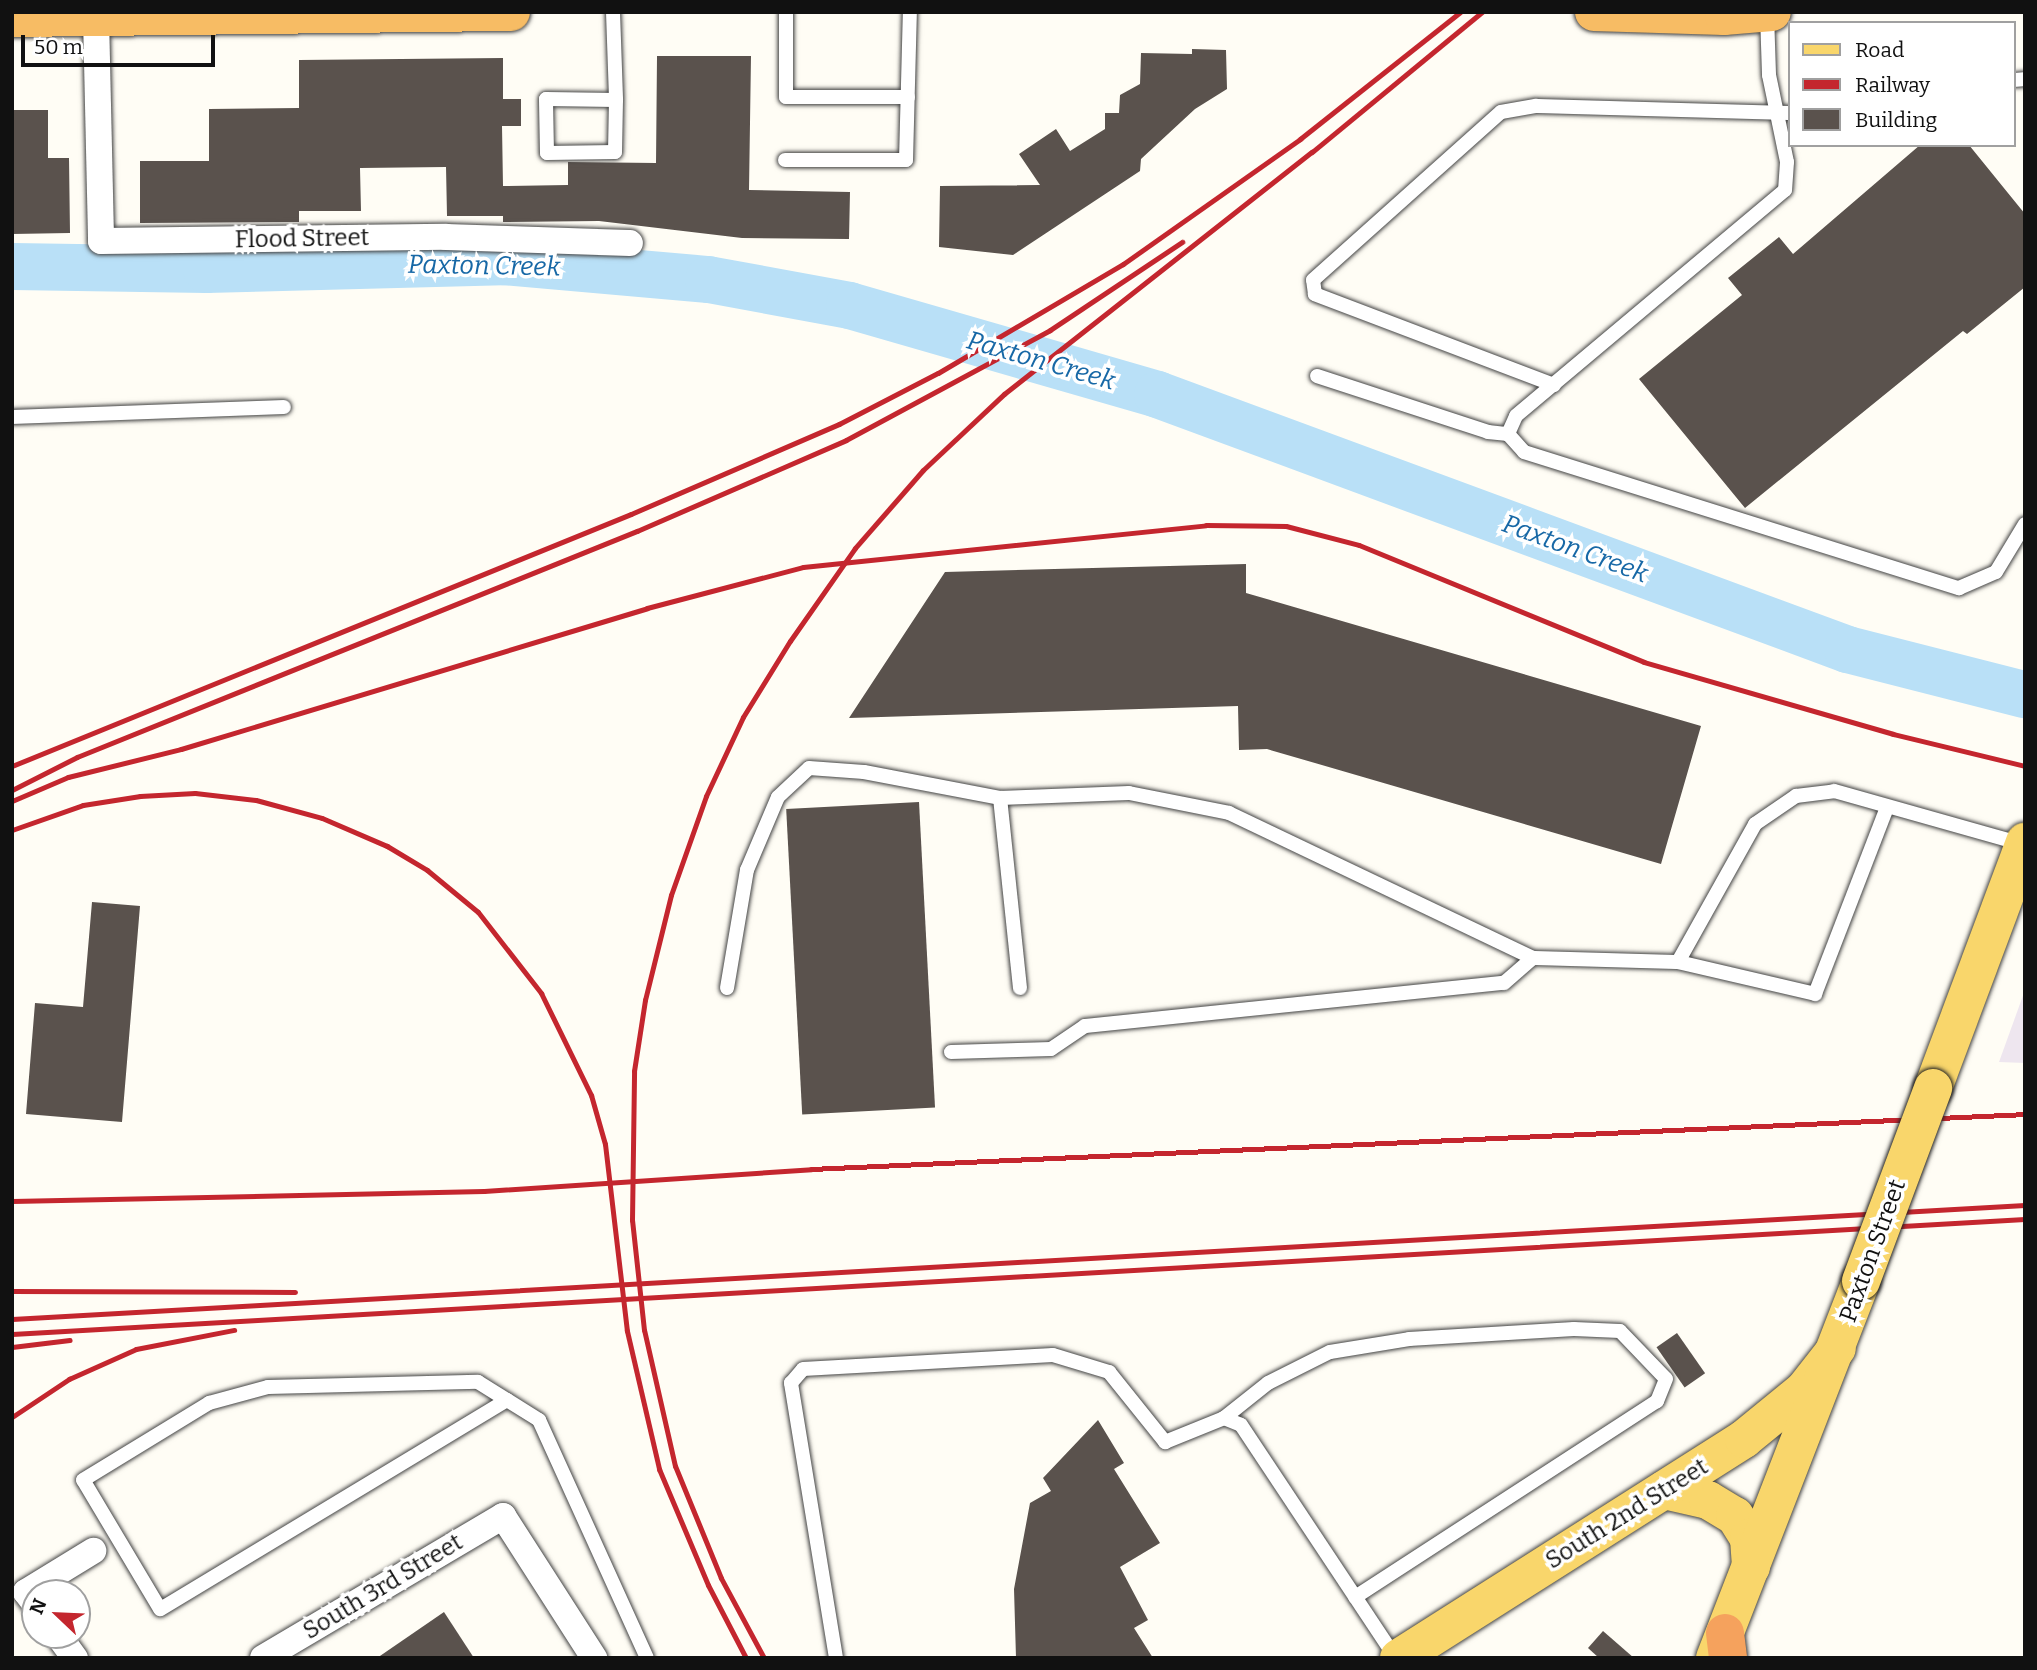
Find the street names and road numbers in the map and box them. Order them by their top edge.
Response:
street label: Flood Street [235,223,369,255]
street label: Paxton Street [1834,1176,1912,1326]
street label: South 2nd Street [1541,1453,1713,1575]
street label: South 3rd Street [298,1528,468,1646]

